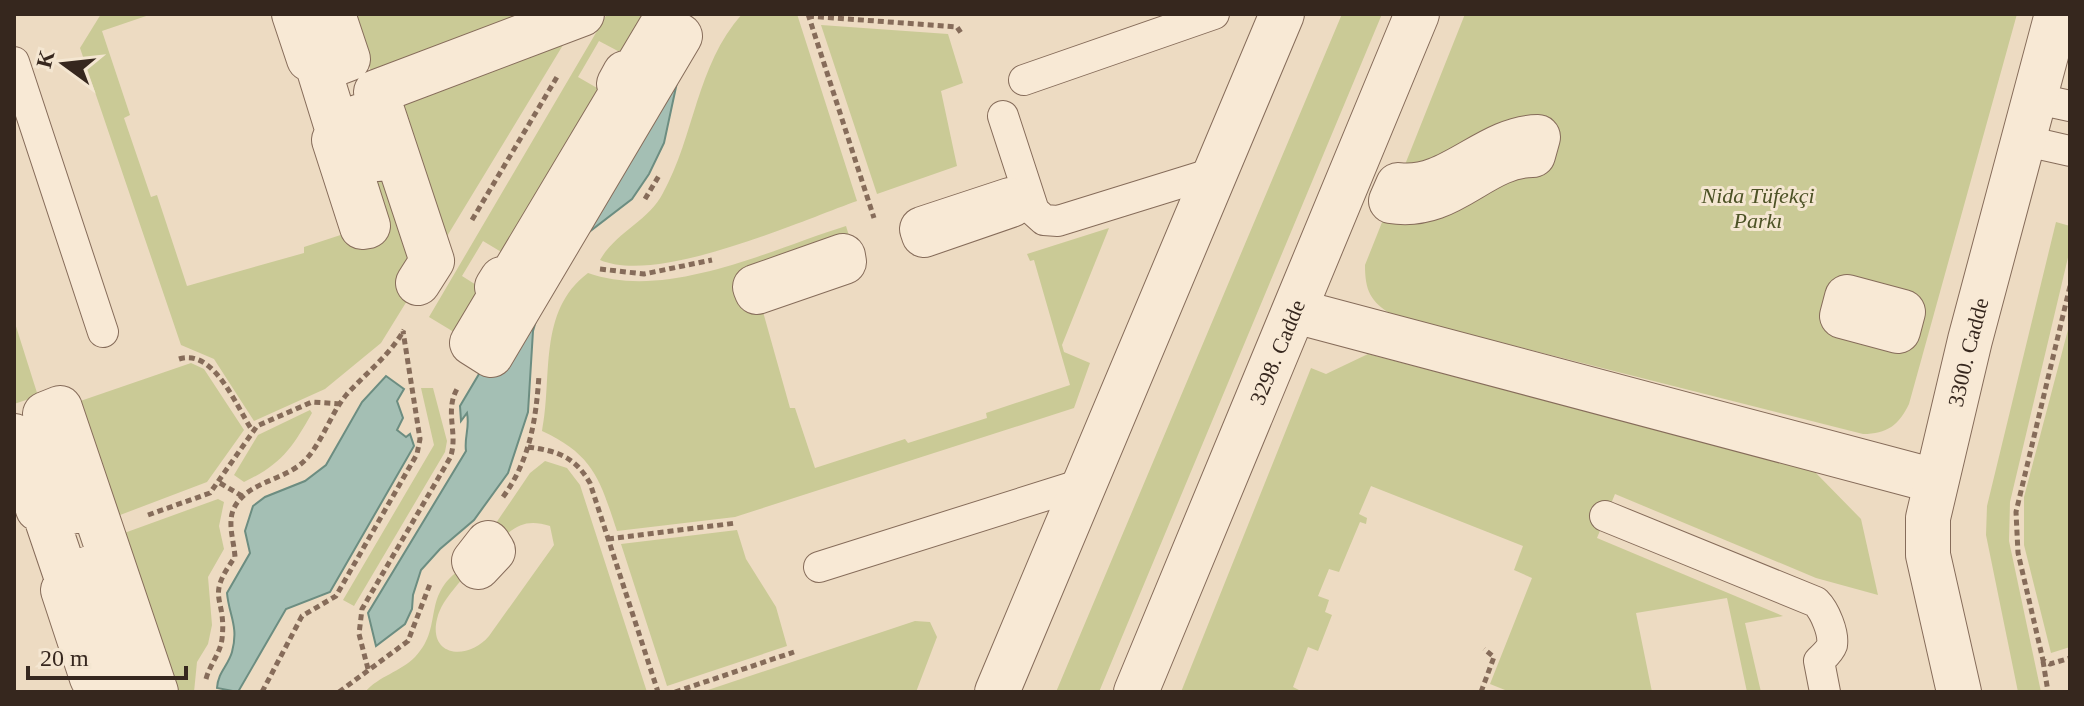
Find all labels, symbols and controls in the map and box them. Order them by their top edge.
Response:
north arrow [24,24,104,104]
text: K [31,47,59,70]
park label: Nida Tüfekçi Parkı [1700,183,1815,233]
street label: 3300. Cadde [1943,295,1994,409]
street label: 3298. Cadde [1245,296,1310,408]
scale bar [28,630,186,680]
text: 20 m [40,645,89,671]

